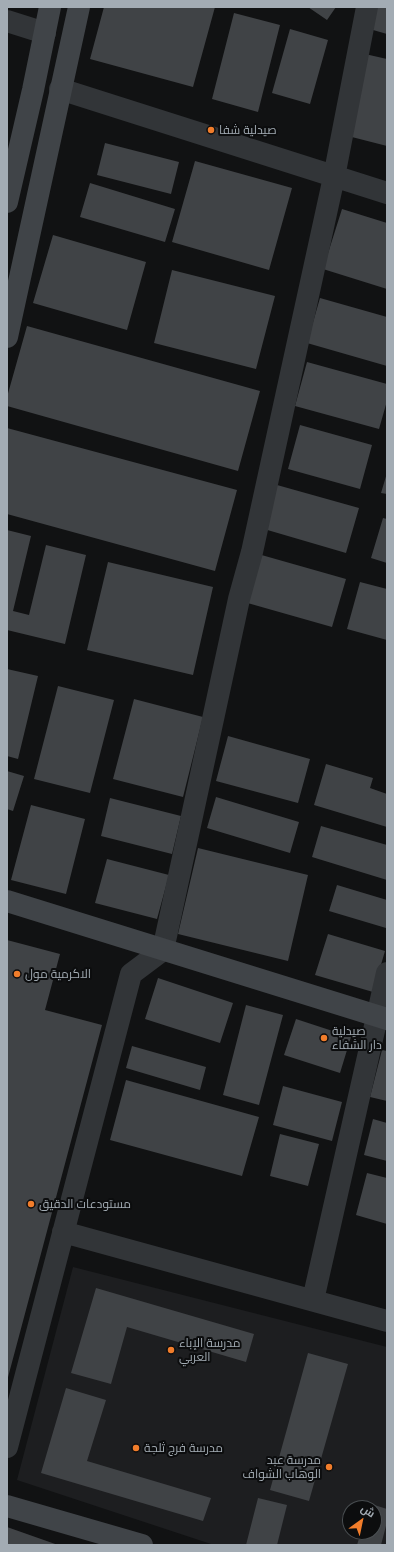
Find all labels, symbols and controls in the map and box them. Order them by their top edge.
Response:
place label: صيدلية شفا [219,123,277,137]
marker: صيدلية شفا [206,125,216,135]
place label: الاكرمية مول [25,967,91,981]
marker: الاكرمية مول [12,969,22,979]
place label: صيدلية دار الشفاء [332,1024,382,1052]
marker: صيدلية دار الشفاء [319,1033,329,1043]
place label: مستودعات الدقيق [39,1197,131,1211]
marker: مستودعات الدقيق [26,1199,36,1209]
place label: مدرسة الإباء العربي [179,1336,240,1364]
marker: مدرسة الإباء العربي [166,1345,176,1355]
place label: مدرسة فرج ثلجة [144,1441,223,1455]
marker: مدرسة فرج ثلجة [131,1443,141,1453]
place label: مدرسة عبد الوهاب الشواف [243,1453,321,1481]
marker: مدرسة عبد الوهاب الشواف [324,1462,334,1472]
north arrow [342,1500,382,1540]
text: ش [359,1501,378,1520]

